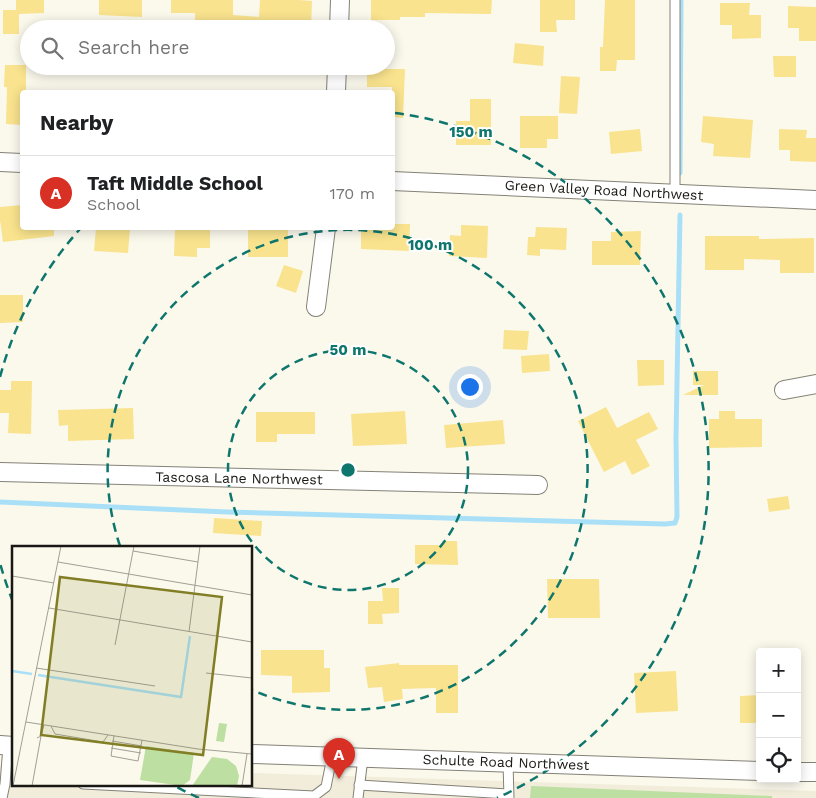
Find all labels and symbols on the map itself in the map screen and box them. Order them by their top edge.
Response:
text: 150 m [449,123,493,141]
street label: Green Valley Road Northwest [504,177,704,203]
text: 100 m [408,236,452,254]
text: 50 m [330,341,366,359]
your location [457,374,483,400]
centre of rings [339,461,357,479]
street label: Tascosa Lane Northwest [155,469,323,487]
inset map [12,546,252,786]
pin: A [323,738,355,779]
street label: Schulte Road Northwest [422,751,590,773]

